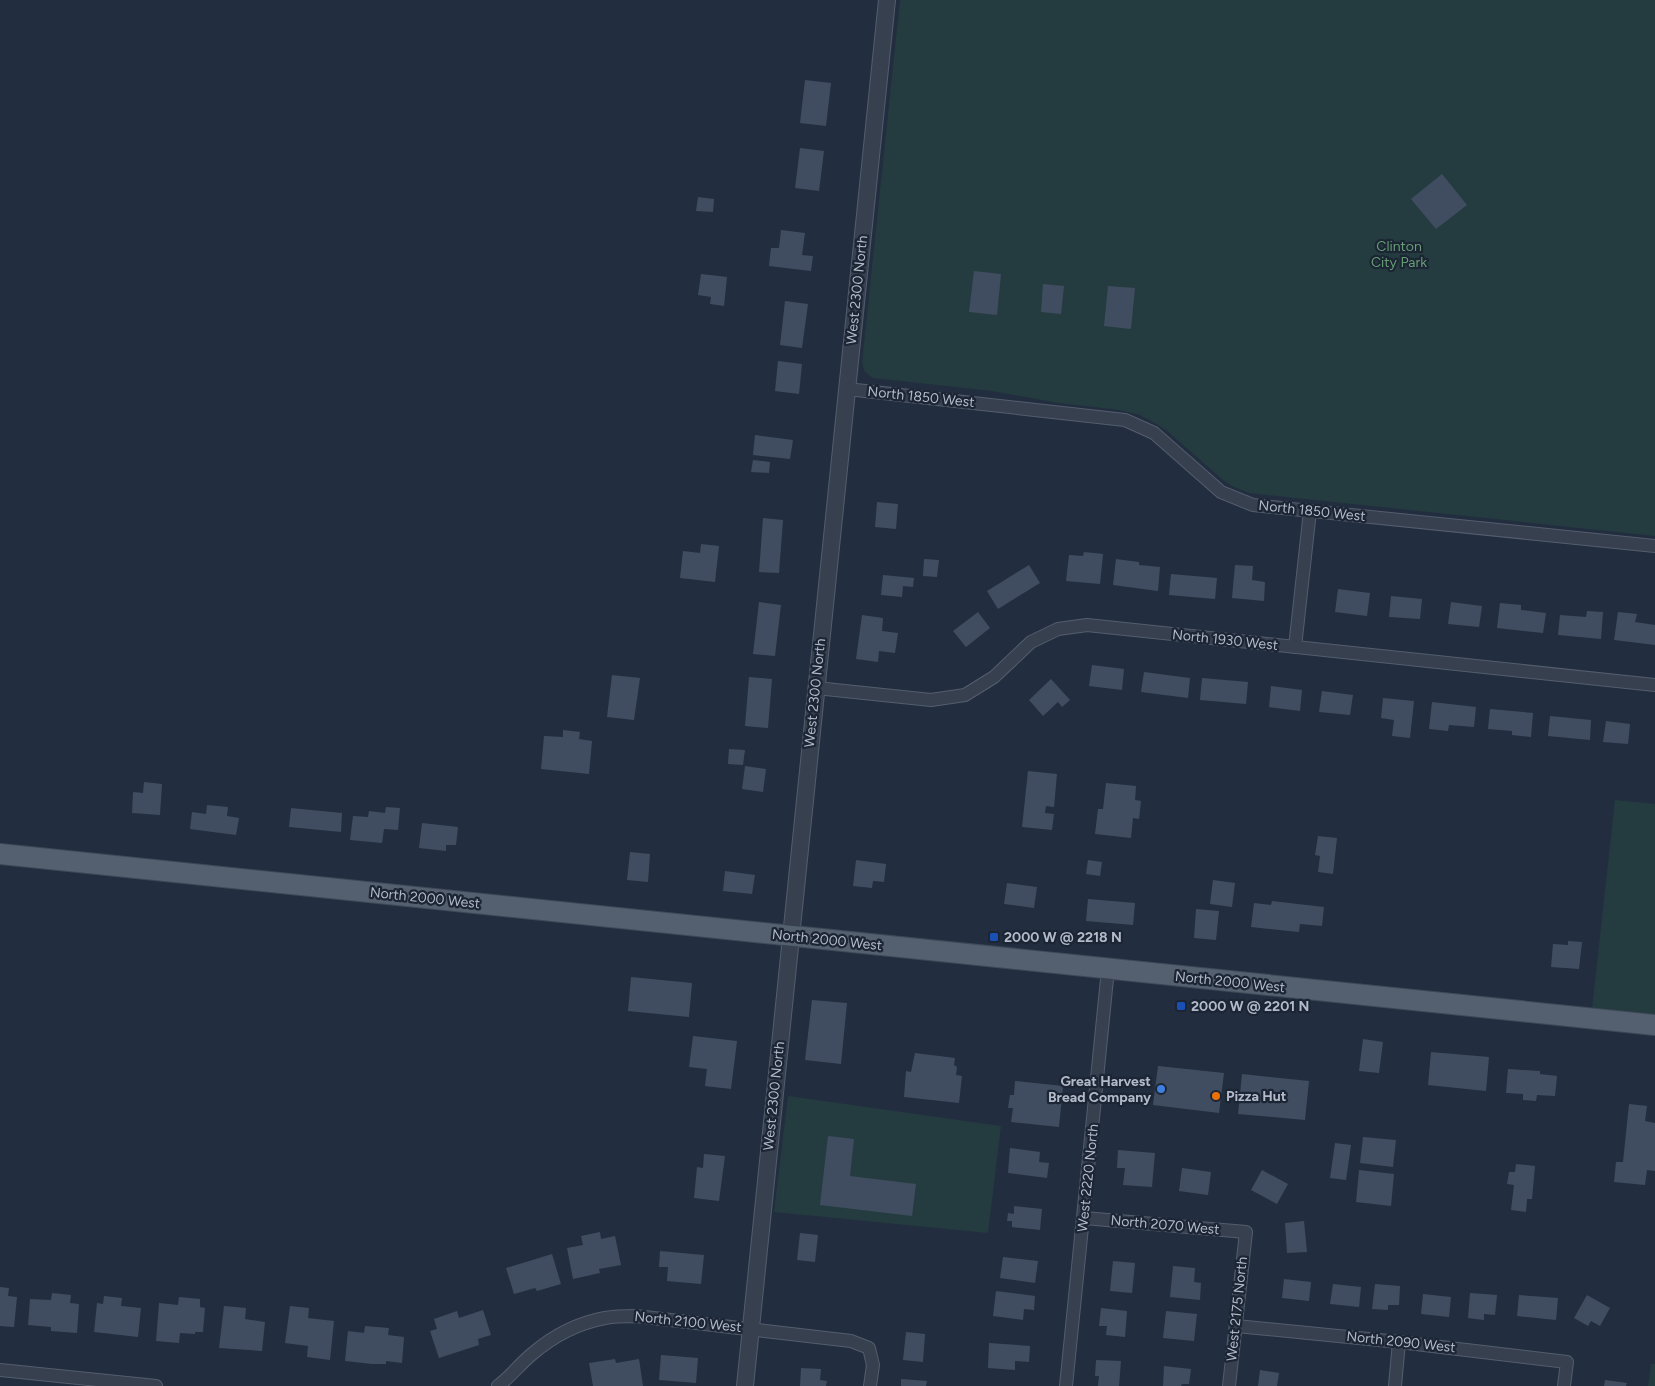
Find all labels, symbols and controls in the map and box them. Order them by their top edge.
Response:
street label: West 2300 North [843,235,871,345]
park label: Clinton City Park [1371,238,1427,271]
street label: North 1850 West [867,383,975,411]
street label: North 1850 West [1258,497,1366,525]
street label: North 1930 West [1171,626,1279,654]
street label: West 2300 North [801,638,829,748]
street label: North 2000 West [369,884,481,912]
street label: North 2000 West [771,926,883,954]
place label: 2000 W @ 2218 N [1004,929,1122,946]
marker: 2000 W @ 2218 N [988,931,1000,943]
street label: North 2000 West [1174,968,1286,996]
place label: 2000 W @ 2201 N [1191,998,1309,1015]
marker: 2000 W @ 2201 N [1175,1000,1187,1012]
street label: West 2300 North [760,1041,788,1151]
place label: Great Harvest Bread Company [1048,1073,1152,1106]
marker: Great Harvest Bread Company [1155,1083,1167,1095]
place label: Pizza Hut [1226,1088,1287,1105]
marker: Pizza Hut [1210,1090,1222,1102]
street label: West 2220 North [1074,1123,1102,1233]
street label: North 2070 West [1110,1212,1220,1238]
street label: West 2175 North [1223,1256,1251,1362]
street label: North 2100 West [634,1308,742,1336]
street label: North 2090 West [1346,1328,1456,1356]

